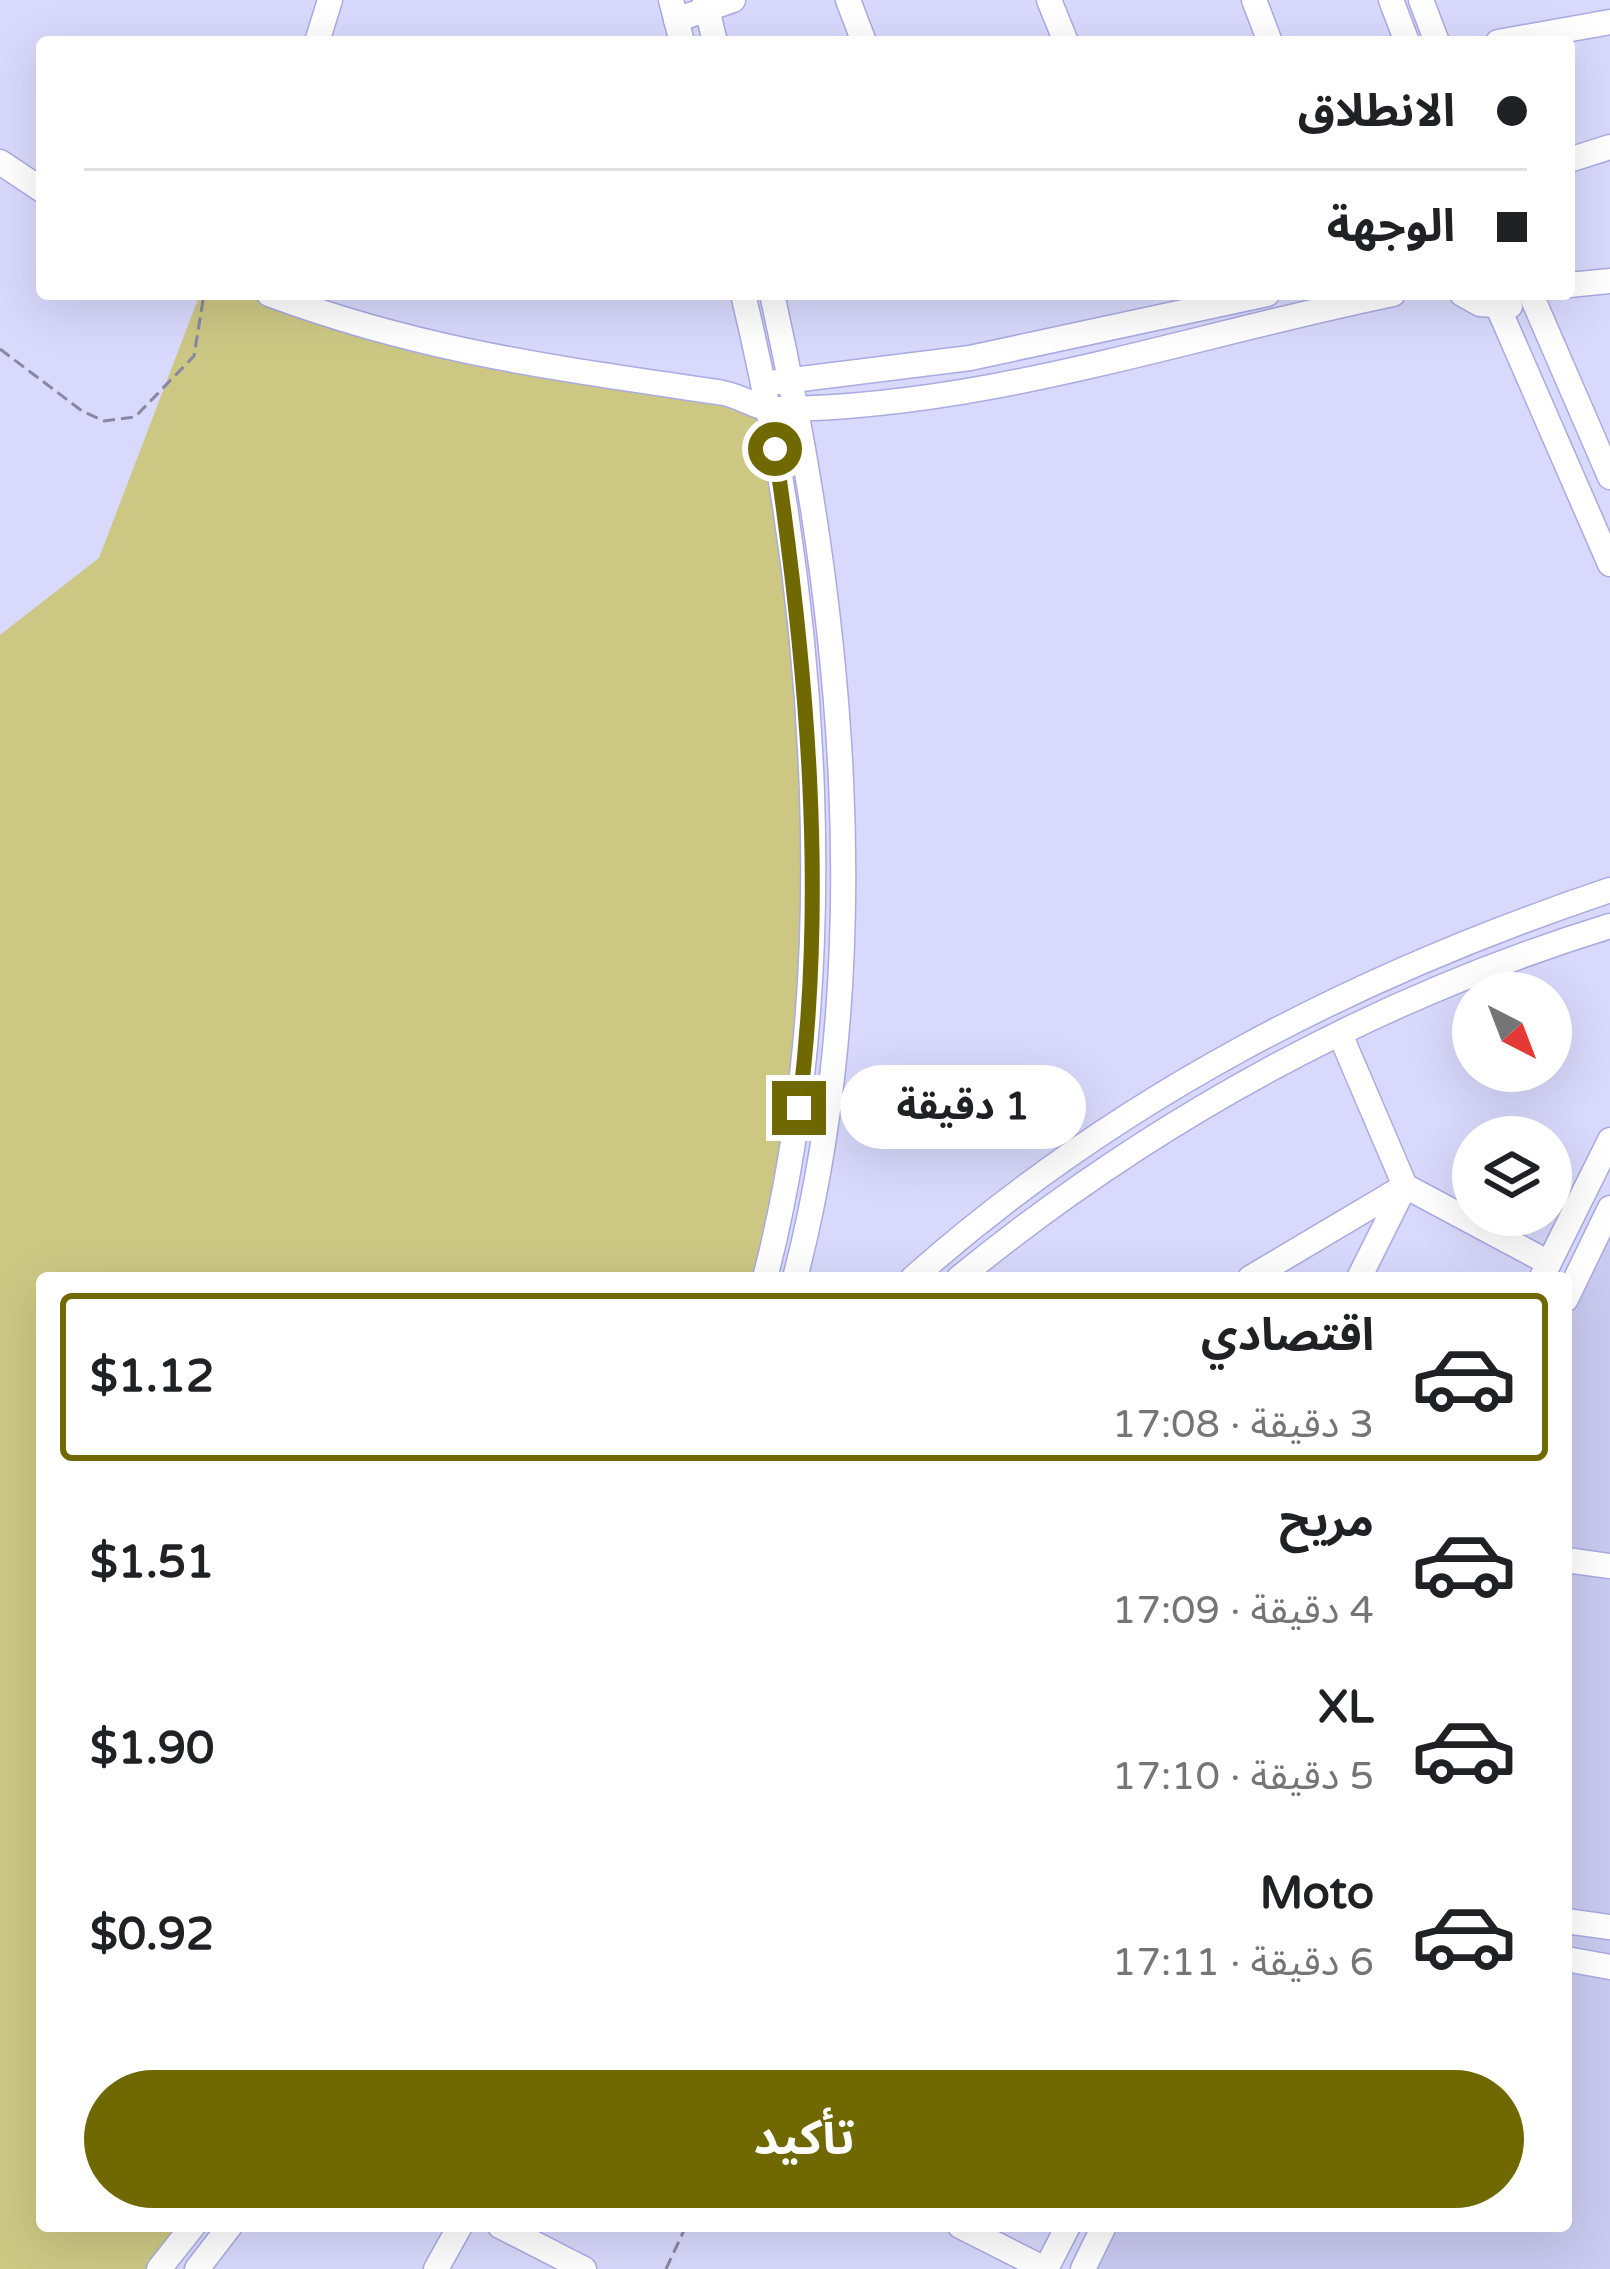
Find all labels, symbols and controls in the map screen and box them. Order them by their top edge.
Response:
text: الانطلاق [1298,85,1455,139]
text: الوجهة [1327,200,1455,254]
route start [748,422,802,476]
north arrow [1452,972,1572,1092]
map controls [1452,972,1572,1236]
callout: 1 دقيقة [841,1066,1087,1150]
route end [772,1081,826,1135]
text: 1 دقيقة [897,1083,1029,1130]
button: layers [1452,1116,1572,1236]
text: اقتصادي [1201,1309,1374,1363]
icon: car [1410,1323,1518,1431]
text: $1.12 [90,1350,214,1404]
text: 3 دقيقة · 17:08 [1112,1401,1374,1448]
text: مريح [1279,1495,1374,1549]
icon: car [1410,1509,1518,1617]
text: $1.51 [90,1536,214,1590]
text: 4 دقيقة · 17:09 [1112,1587,1374,1634]
text: XL [1318,1681,1374,1735]
icon: car [1410,1695,1518,1803]
text: $1.90 [90,1722,214,1776]
text: 5 دقيقة · 17:10 [1112,1753,1374,1800]
text: Moto [1260,1867,1374,1921]
icon: car [1410,1881,1518,1989]
text: $0.92 [90,1908,214,1962]
text: 6 دقيقة · 17:11 [1112,1939,1374,1986]
button: تأكيد [84,2070,1524,2208]

